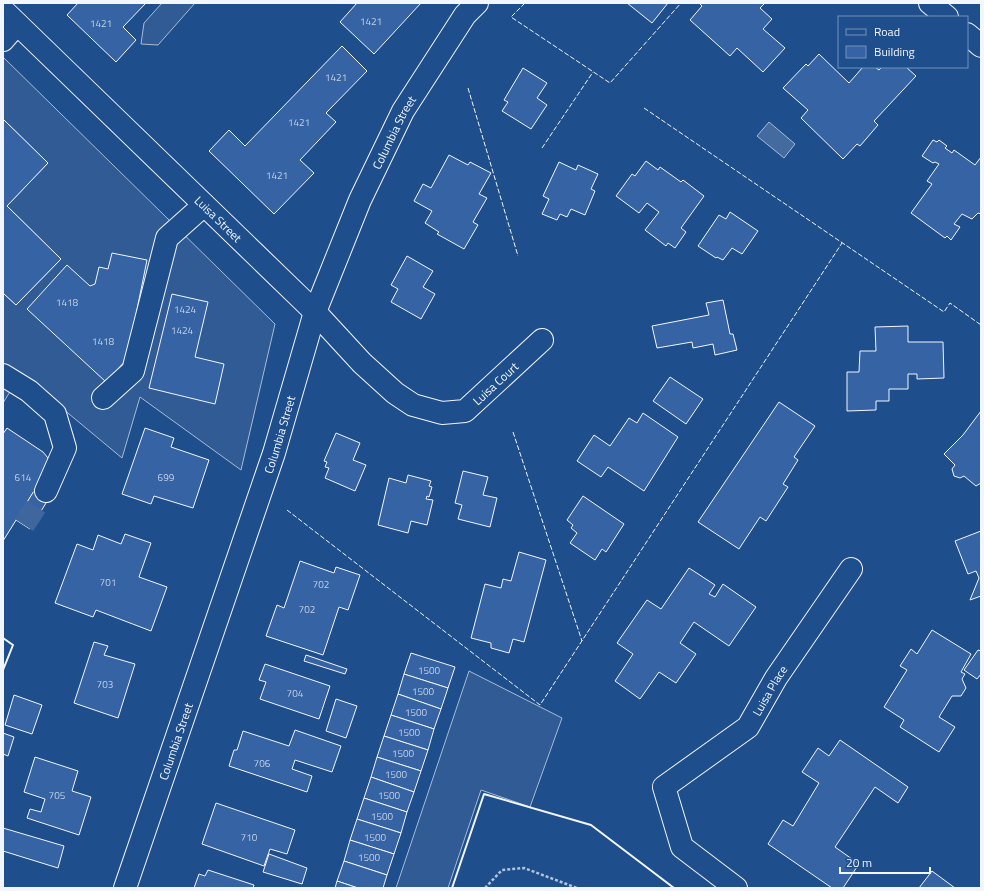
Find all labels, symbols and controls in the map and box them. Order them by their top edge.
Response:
house number: 1421 [360,14,382,29]
house number: 1421 [90,16,112,31]
legend [838,16,968,68]
text: Road [874,22,900,41]
text: Building [874,42,915,61]
house number: 1421 [325,70,347,85]
street label: Columbia Street [367,91,421,172]
house number: 1421 [288,115,310,130]
house number: 1421 [266,168,288,183]
street label: Luisa Street [190,191,247,247]
house number: 1418 [56,295,79,310]
house number: 1424 [174,302,197,317]
house number: 1424 [171,323,194,338]
house number: 1418 [92,334,115,349]
street label: Luisa Court [468,357,523,409]
street label: Columbia Street [258,392,300,476]
house number: 614 [15,470,32,485]
house number: 699 [158,470,175,485]
house number: 701 [100,575,116,590]
house number: 702 [313,577,329,592]
house number: 702 [299,602,315,617]
street label: Luisa Place [747,661,792,719]
house number: 1500 [418,663,441,678]
house number: 703 [97,677,113,692]
house number: 1500 [412,684,435,699]
house number: 704 [287,686,304,701]
street label: Columbia Street [153,699,198,783]
house number: 1500 [405,705,428,720]
house number: 1500 [398,725,421,740]
house number: 1500 [392,746,415,761]
house number: 706 [254,756,271,771]
house number: 1500 [385,767,408,782]
house number: 705 [49,788,66,803]
house number: 1500 [378,788,401,803]
house number: 1500 [371,809,394,824]
house number: 710 [241,830,258,845]
house number: 1500 [364,830,387,845]
scale bar [840,849,930,875]
house number: 1500 [358,850,381,865]
text: 20 m [846,853,872,872]

